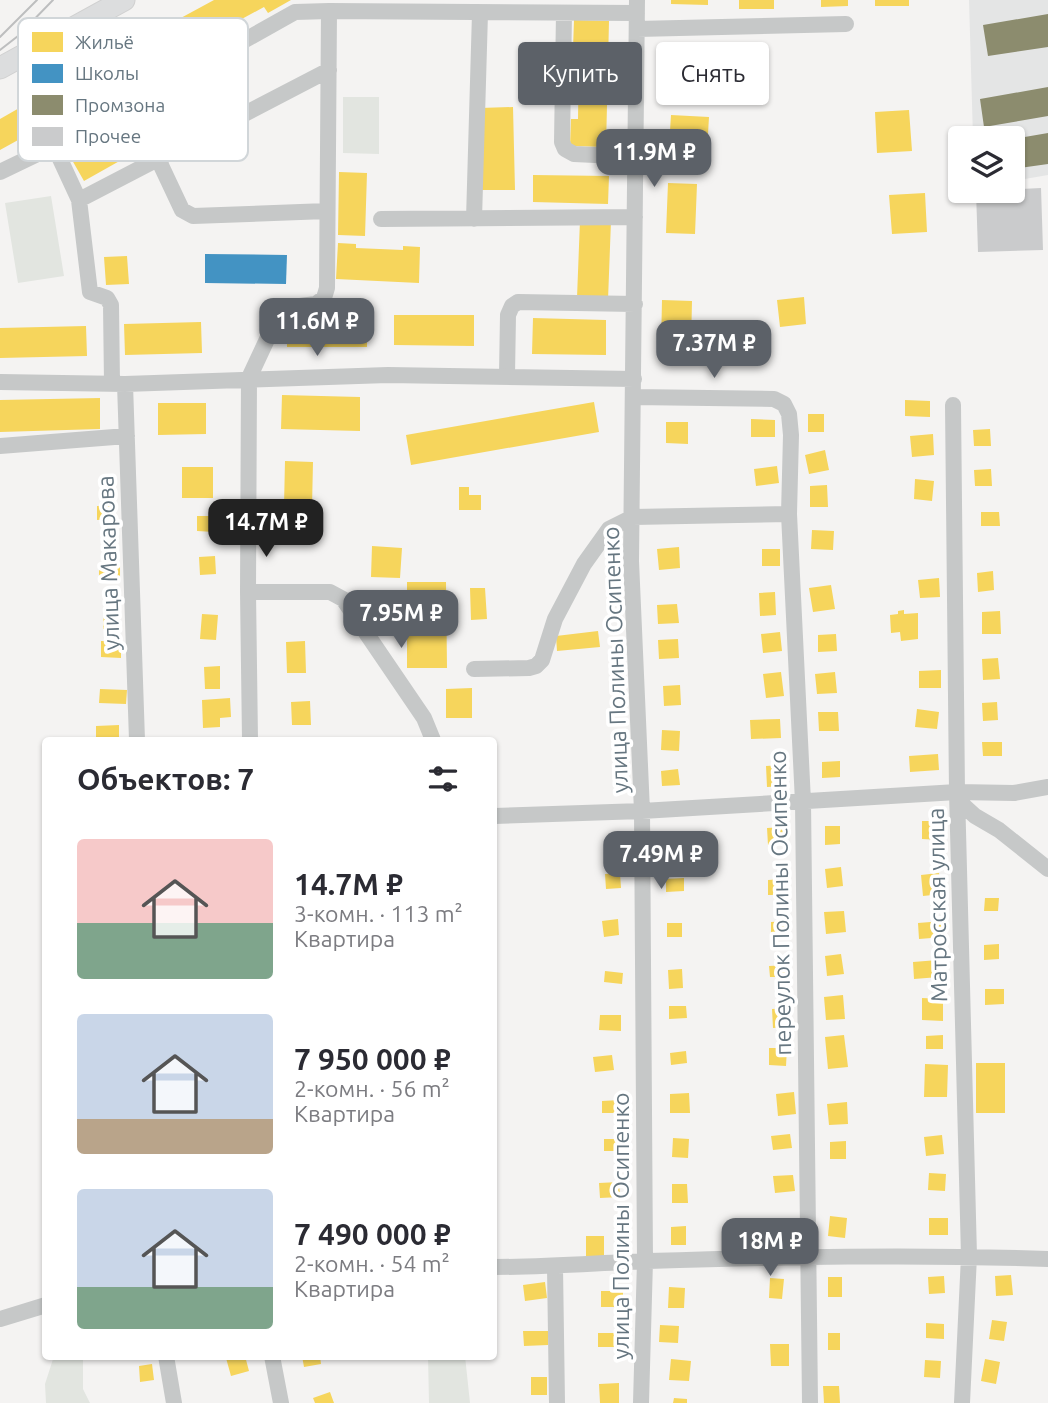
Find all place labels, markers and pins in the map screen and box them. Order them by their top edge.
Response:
pin: 11.9M ₽ [589,130,719,189]
pin: 11.6M ₽ [252,298,382,358]
pin: 7.37M ₽ [649,320,779,380]
pin: 14.7M ₽ [201,500,331,559]
pin: 7.95M ₽ [336,590,466,650]
pin: 7.49M ₽ [596,832,726,891]
pin: 18M ₽ [721,1218,819,1278]

